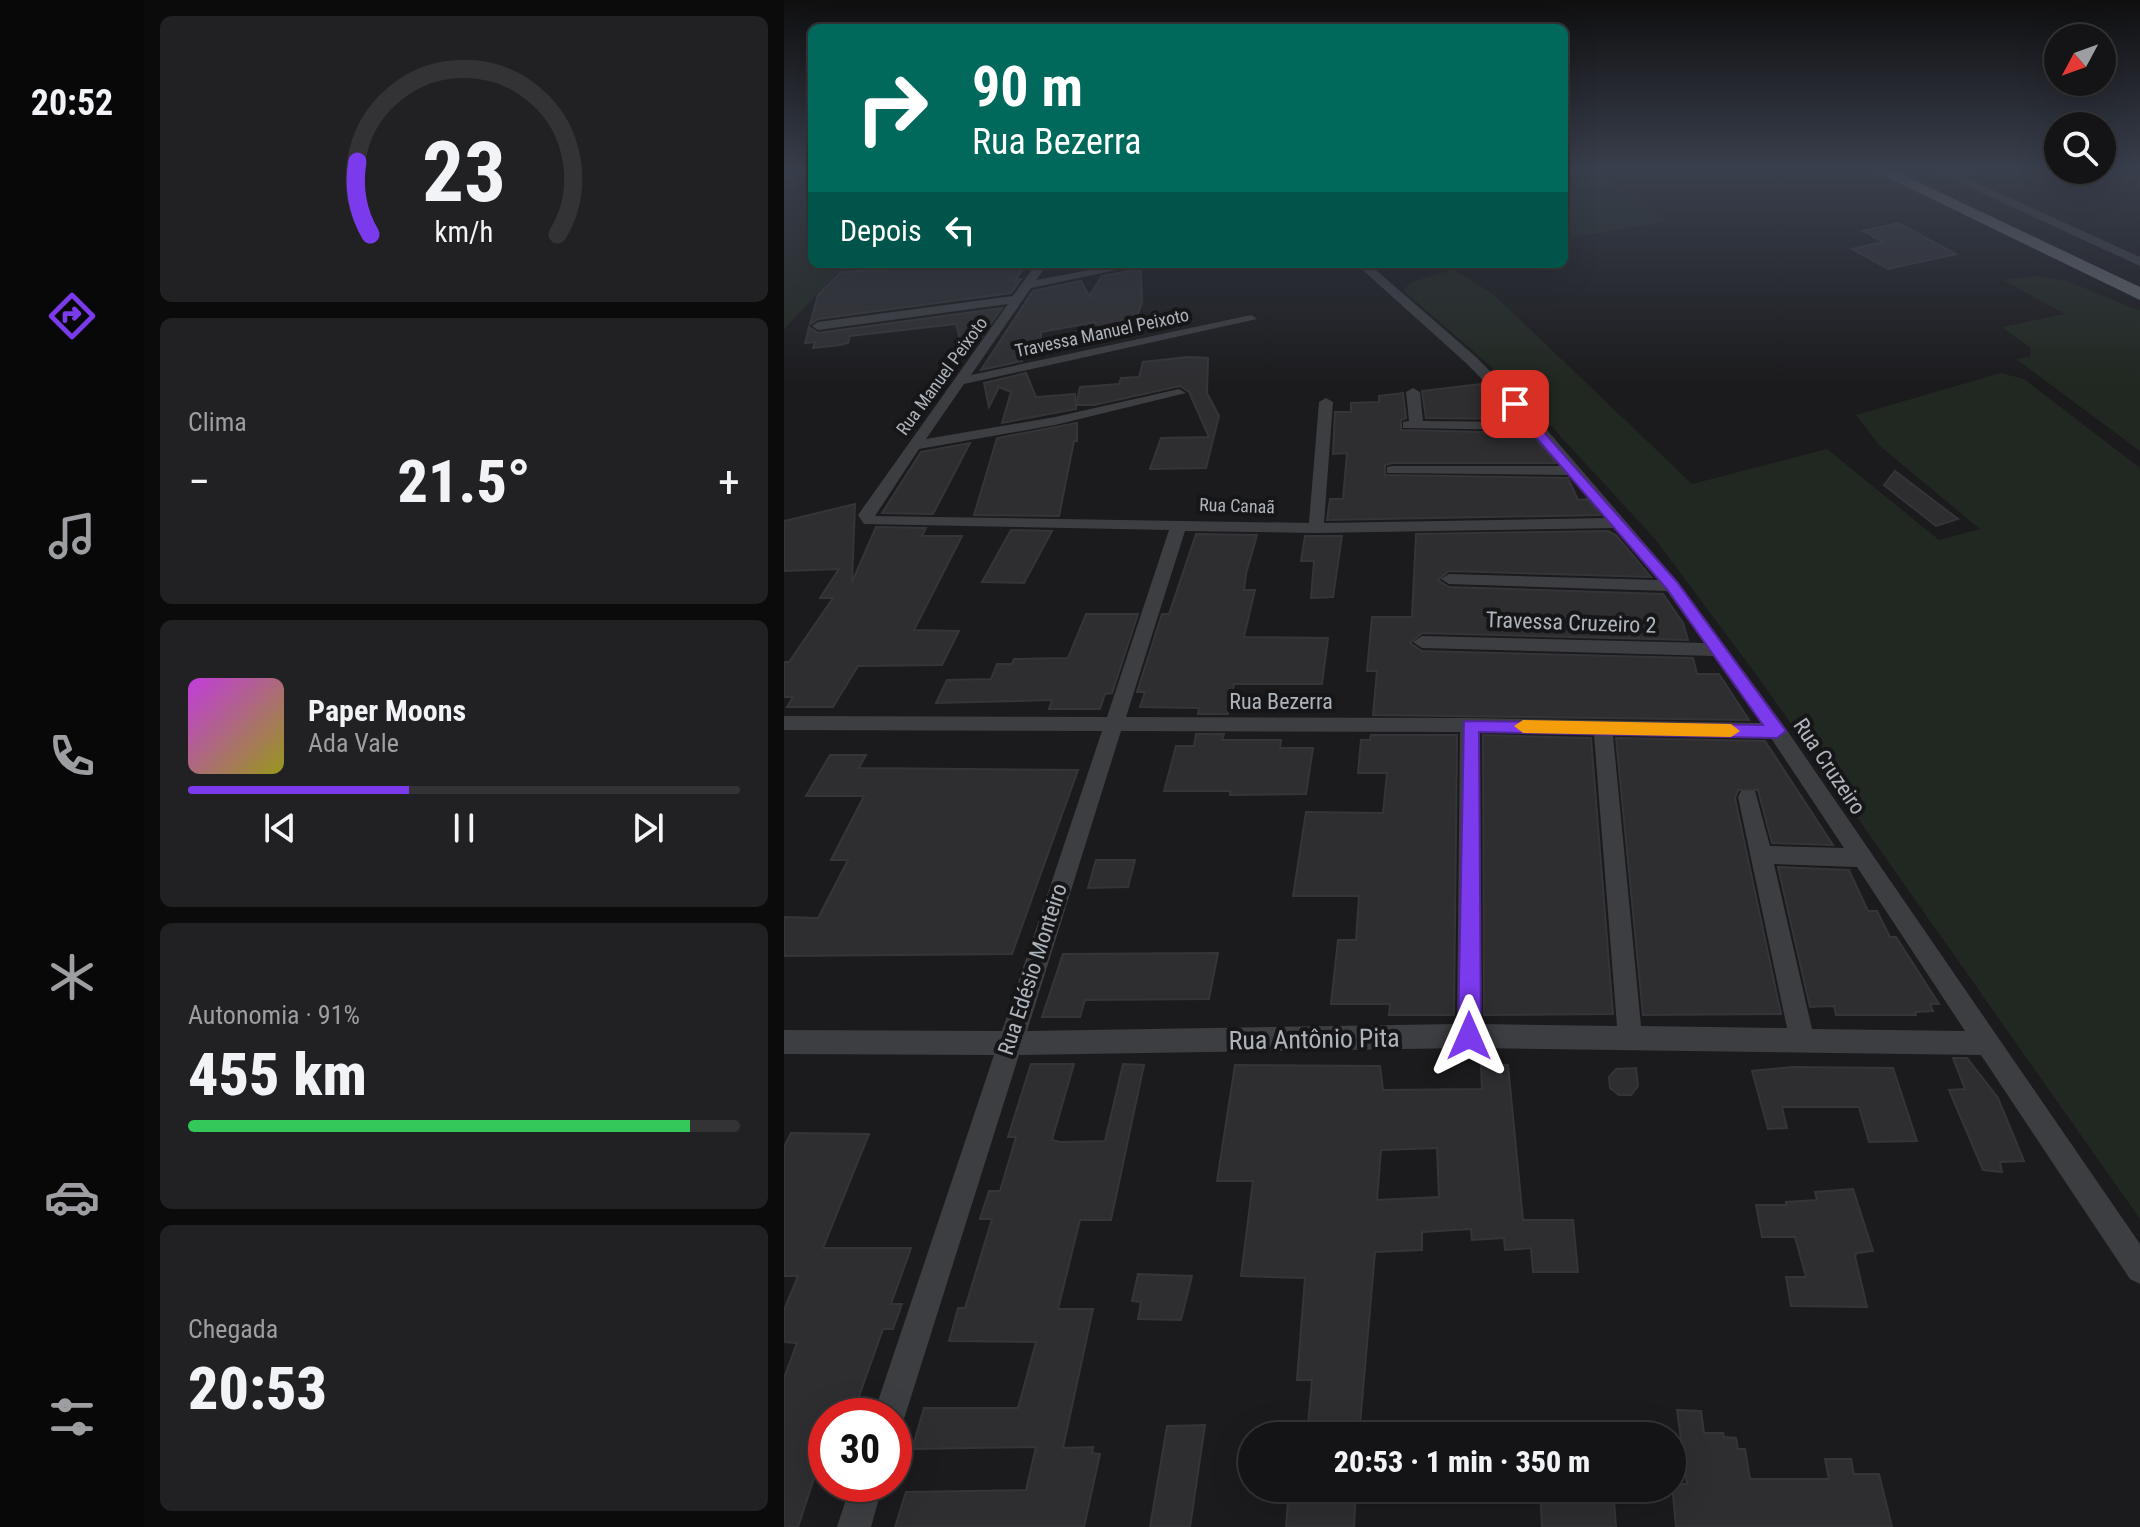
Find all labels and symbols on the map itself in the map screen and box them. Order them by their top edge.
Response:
north arrow [2044,24,2116,96]
street label: Travessa Manuel Peixoto [1013,304,1191,361]
street label: Rua Manuel Peixoto [892,313,991,439]
pin [1481,370,1549,438]
street label: Rua Canaã [1199,494,1275,517]
street label: Travessa Cruzeiro 2 [1485,607,1657,638]
street label: Rua Bezerra [1229,689,1333,714]
street label: Rua Cruzeiro [1788,714,1871,819]
street label: Rua Edésio Monteiro [993,880,1072,1058]
position arrow [1427,994,1511,1078]
street label: Rua Antônio Pita [1228,1023,1400,1055]
speed limit sign: 30 [808,1398,912,1502]

